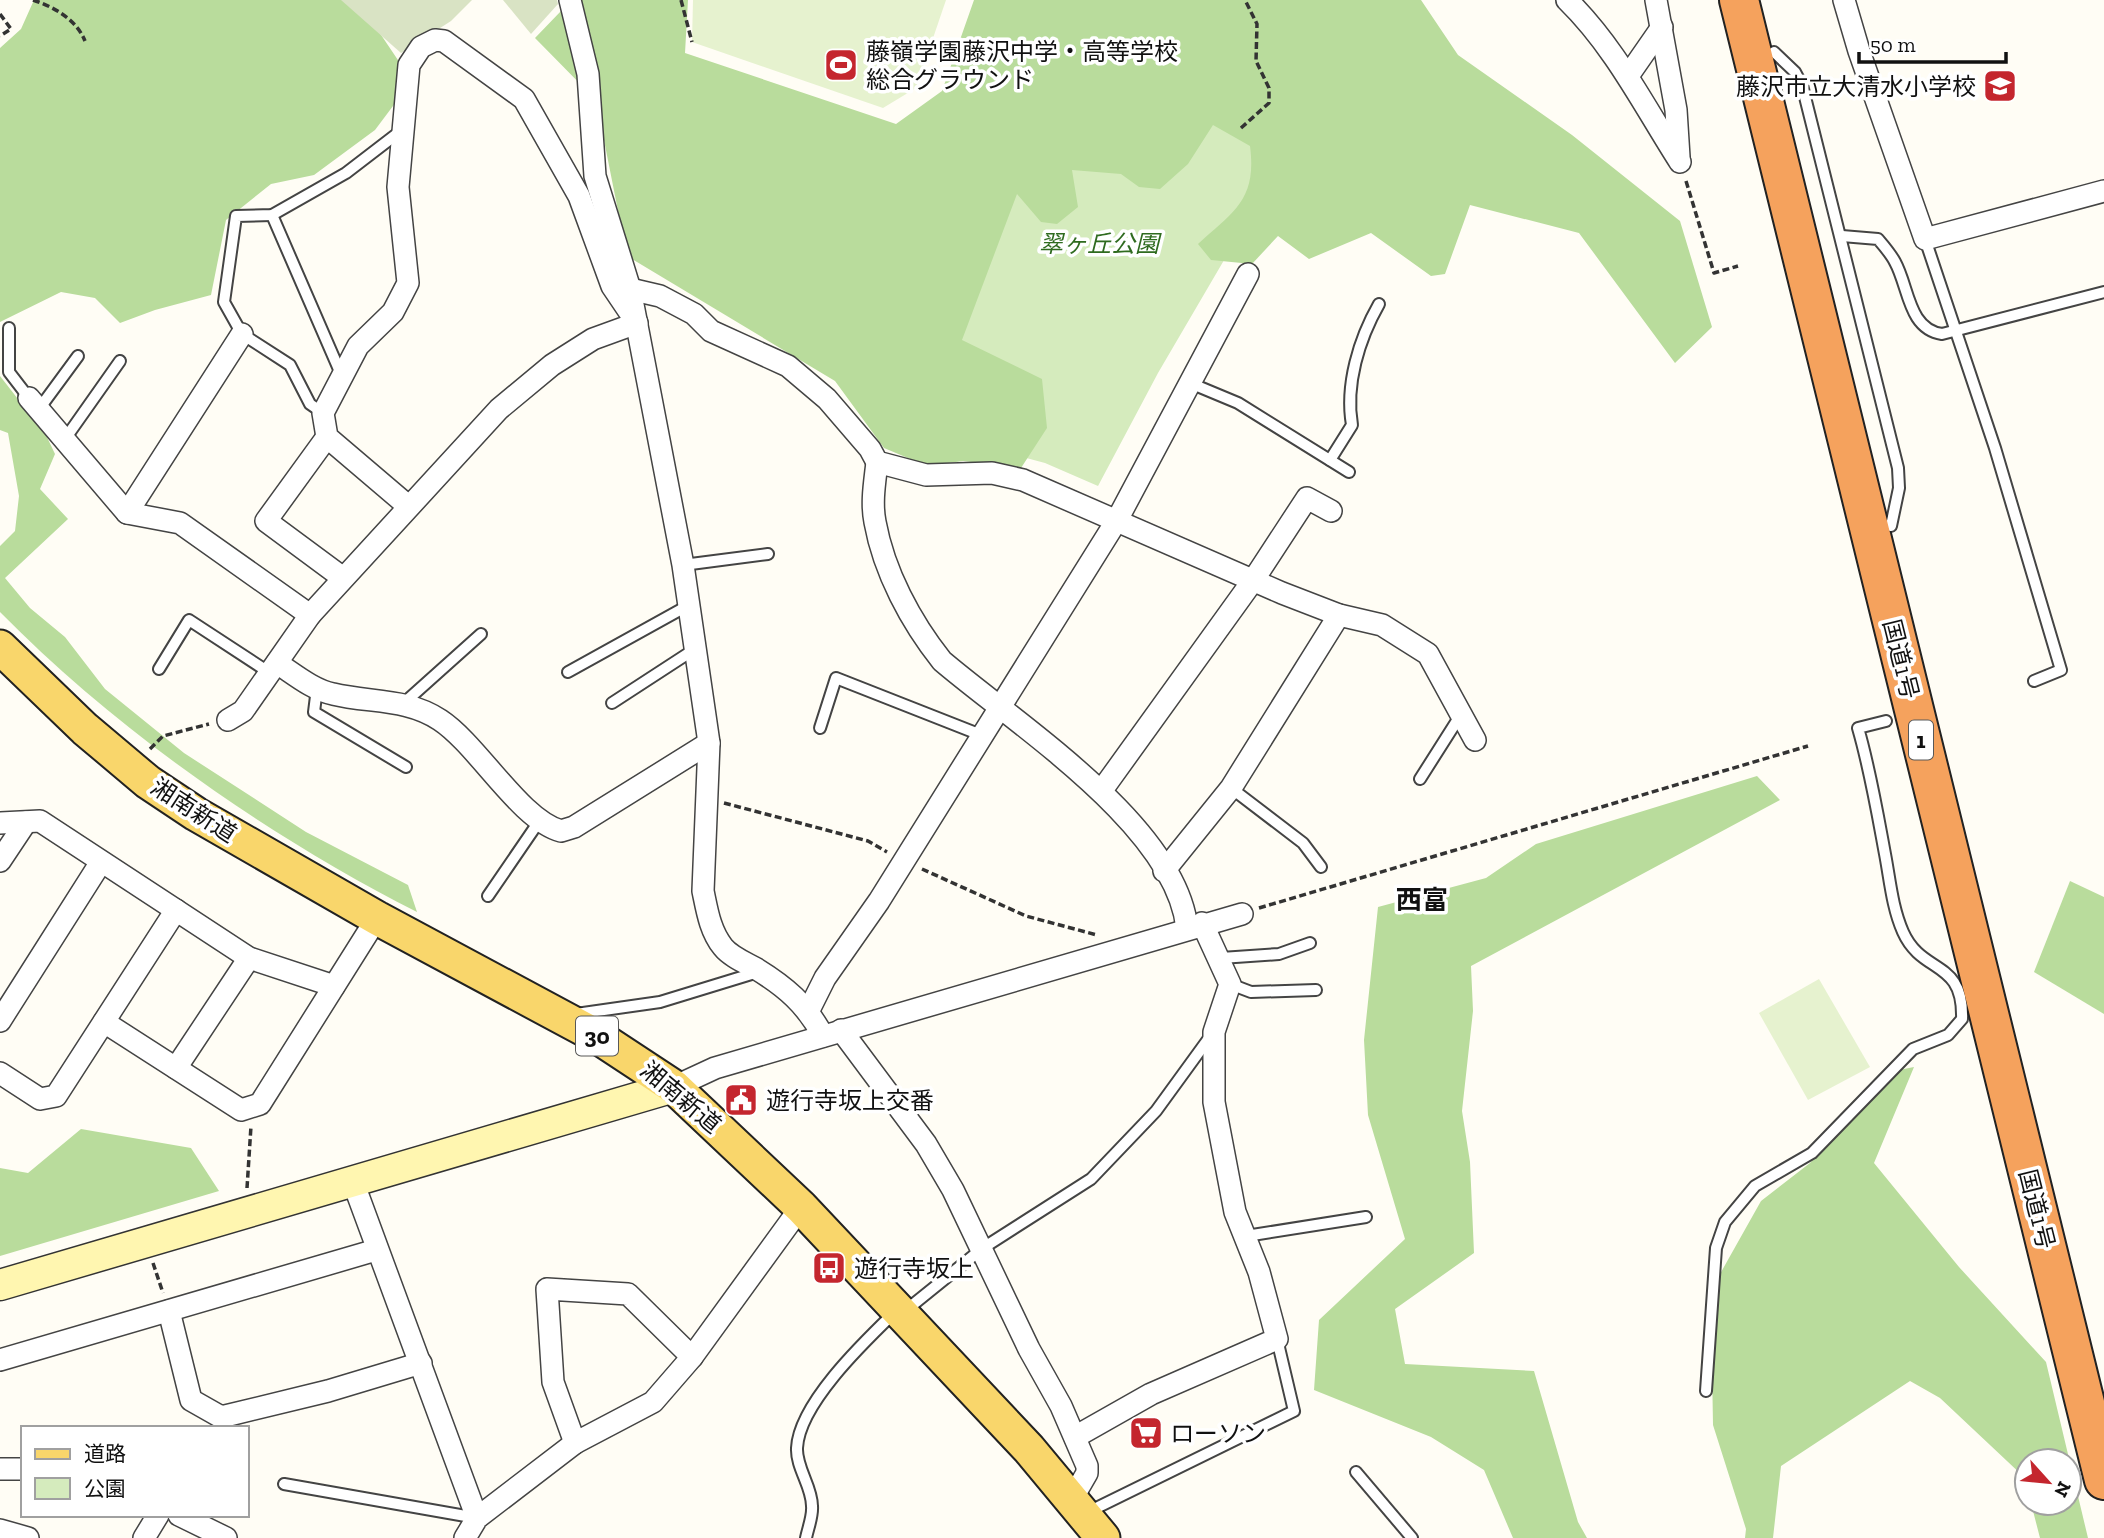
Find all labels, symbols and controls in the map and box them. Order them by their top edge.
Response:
scale bar [1859,21,2006,65]
text: 50 m [1870,32,1916,57]
place label: 藤嶺学園藤沢中学・高等学校 総合グラウンド [866,37,1178,94]
sports icon: 藤嶺学園藤沢中学・高等学校 総合グラウンド [822,46,860,84]
school or university icon: 藤沢市立大清水小学校 [1981,67,2019,105]
place label: 藤沢市立大清水小学校 [1736,72,1976,101]
park label: 翠ヶ丘公園 [1039,229,1162,258]
street label: 国道1号 [1877,616,1925,702]
road number: 1 [1909,720,1933,760]
street label: 湘南新道 [146,772,242,848]
district label: 西富 [1396,884,1448,916]
road number: 30 [576,1016,618,1056]
street label: 湘南新道 [635,1055,727,1139]
public building icon: 遊行寺坂上交番 [722,1081,760,1119]
place label: 遊行寺坂上交番 [766,1086,934,1115]
street label: 国道1号 [2013,1166,2061,1252]
bus stop icon: 遊行寺坂上 [810,1249,848,1287]
place label: 遊行寺坂上 [854,1254,974,1283]
supermarket icon: ローソン [1127,1414,1165,1452]
place label: ローソン [1170,1419,1266,1448]
legend [21,1426,248,1517]
text: 道路 [84,1441,126,1466]
north arrow [2013,1447,2083,1517]
text: 公園 [84,1476,126,1501]
text: N [2049,1478,2076,1501]

